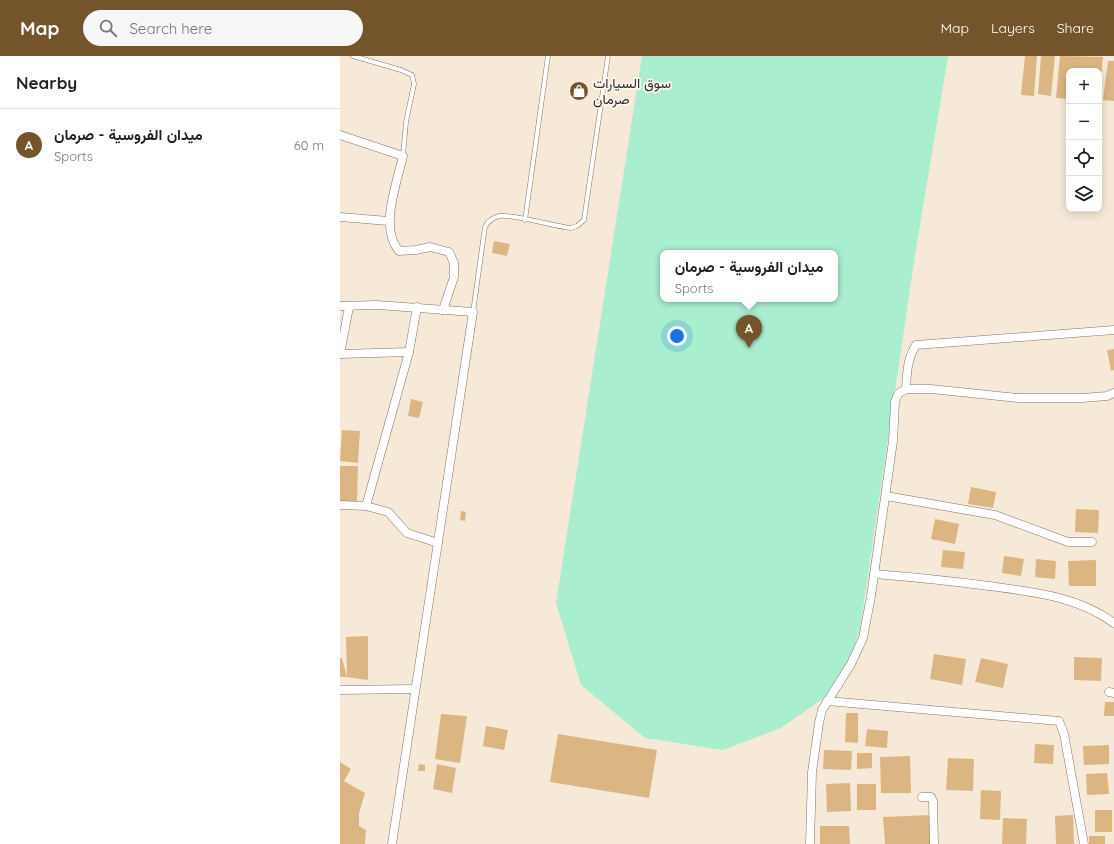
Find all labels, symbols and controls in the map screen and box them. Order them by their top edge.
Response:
search box [83,10,363,46]
text: Map [20,16,59,40]
icon: search [97,17,119,39]
text: Search here [129,19,212,38]
text: Map [940,19,969,37]
text: Layers [991,19,1035,37]
text: Share [1057,19,1094,37]
map controls [1066,68,1102,212]
button: + [1066,68,1102,104]
text: Nearby [16,72,77,93]
place label: سوق السيارات صرمان [593,74,671,108]
shop icon: سوق السيارات صرمان [568,80,590,102]
button: − [1066,104,1102,140]
text: ميدان الفروسية - صرمان [54,125,203,144]
text: A [25,137,33,153]
text: 60 m [294,137,324,153]
button: locate [1066,140,1102,176]
text: Sports [54,148,93,164]
button: layers [1066,176,1102,212]
popup [660,250,838,302]
text: ميدان الفروسية - صرمان [675,257,823,276]
text: Sports [675,280,713,296]
pin: A [736,315,762,348]
your location [667,326,687,346]

